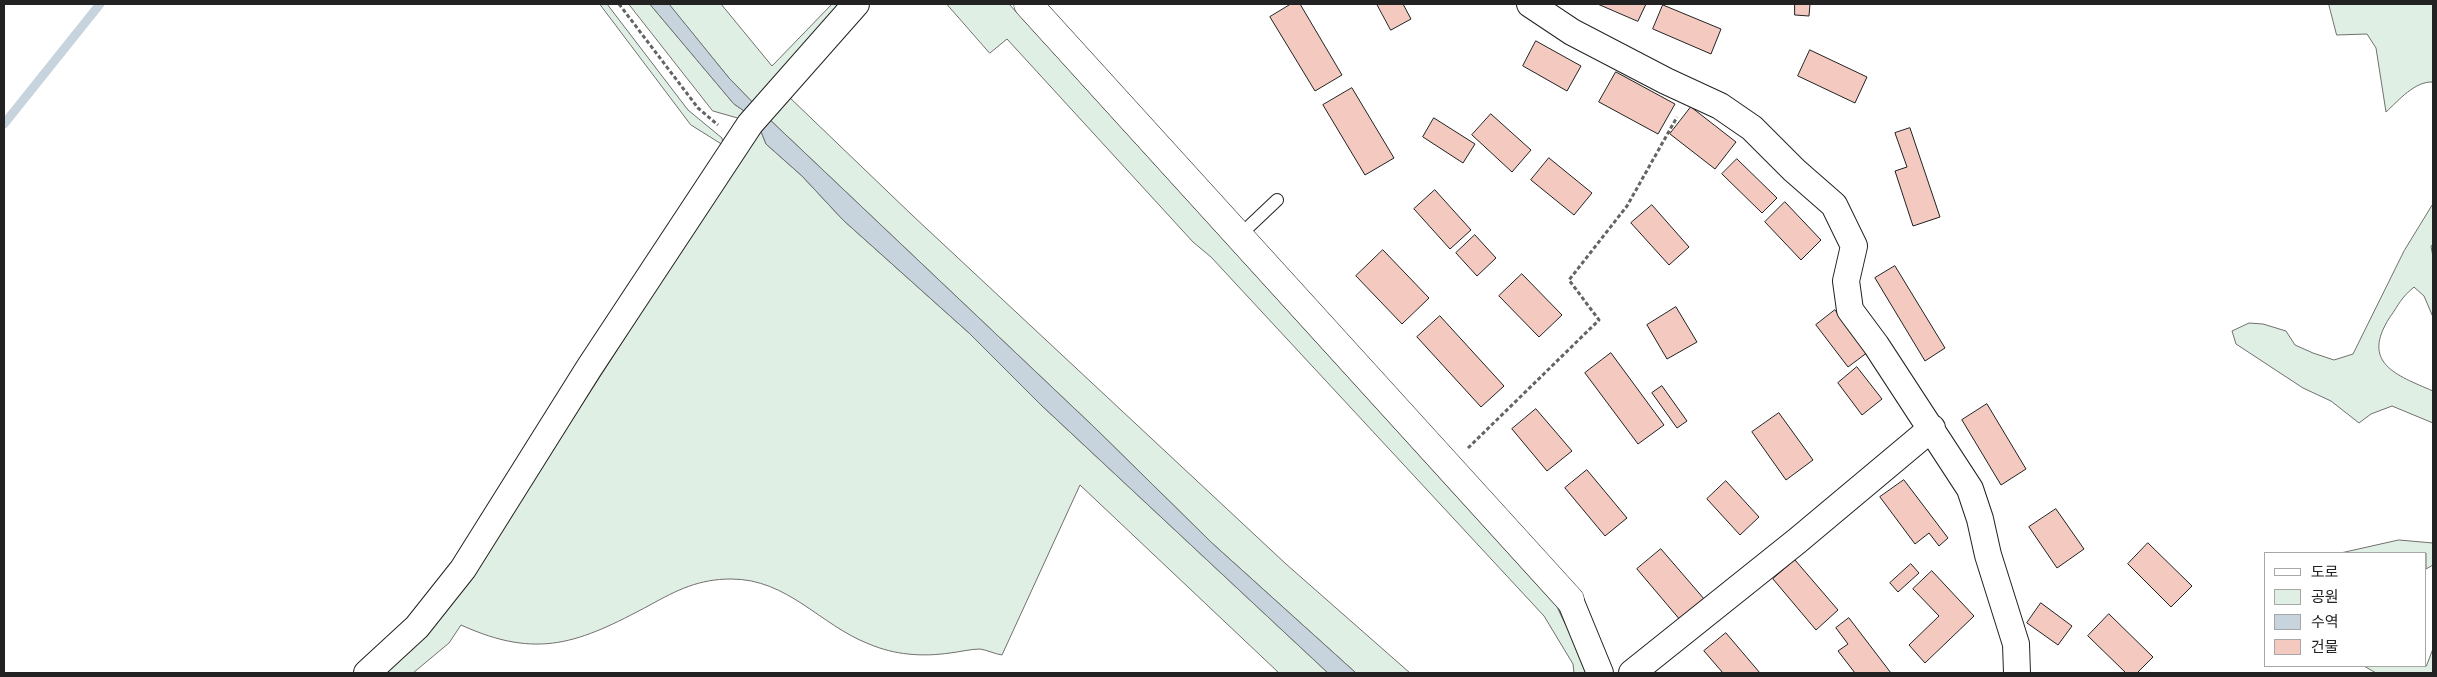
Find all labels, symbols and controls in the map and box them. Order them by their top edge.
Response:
legend [2264,552,2427,667]
text: 도로 [2311,564,2339,583]
text: 공원 [2311,589,2339,608]
text: 수역 [2311,614,2339,633]
text: 건물 [2311,639,2339,658]

